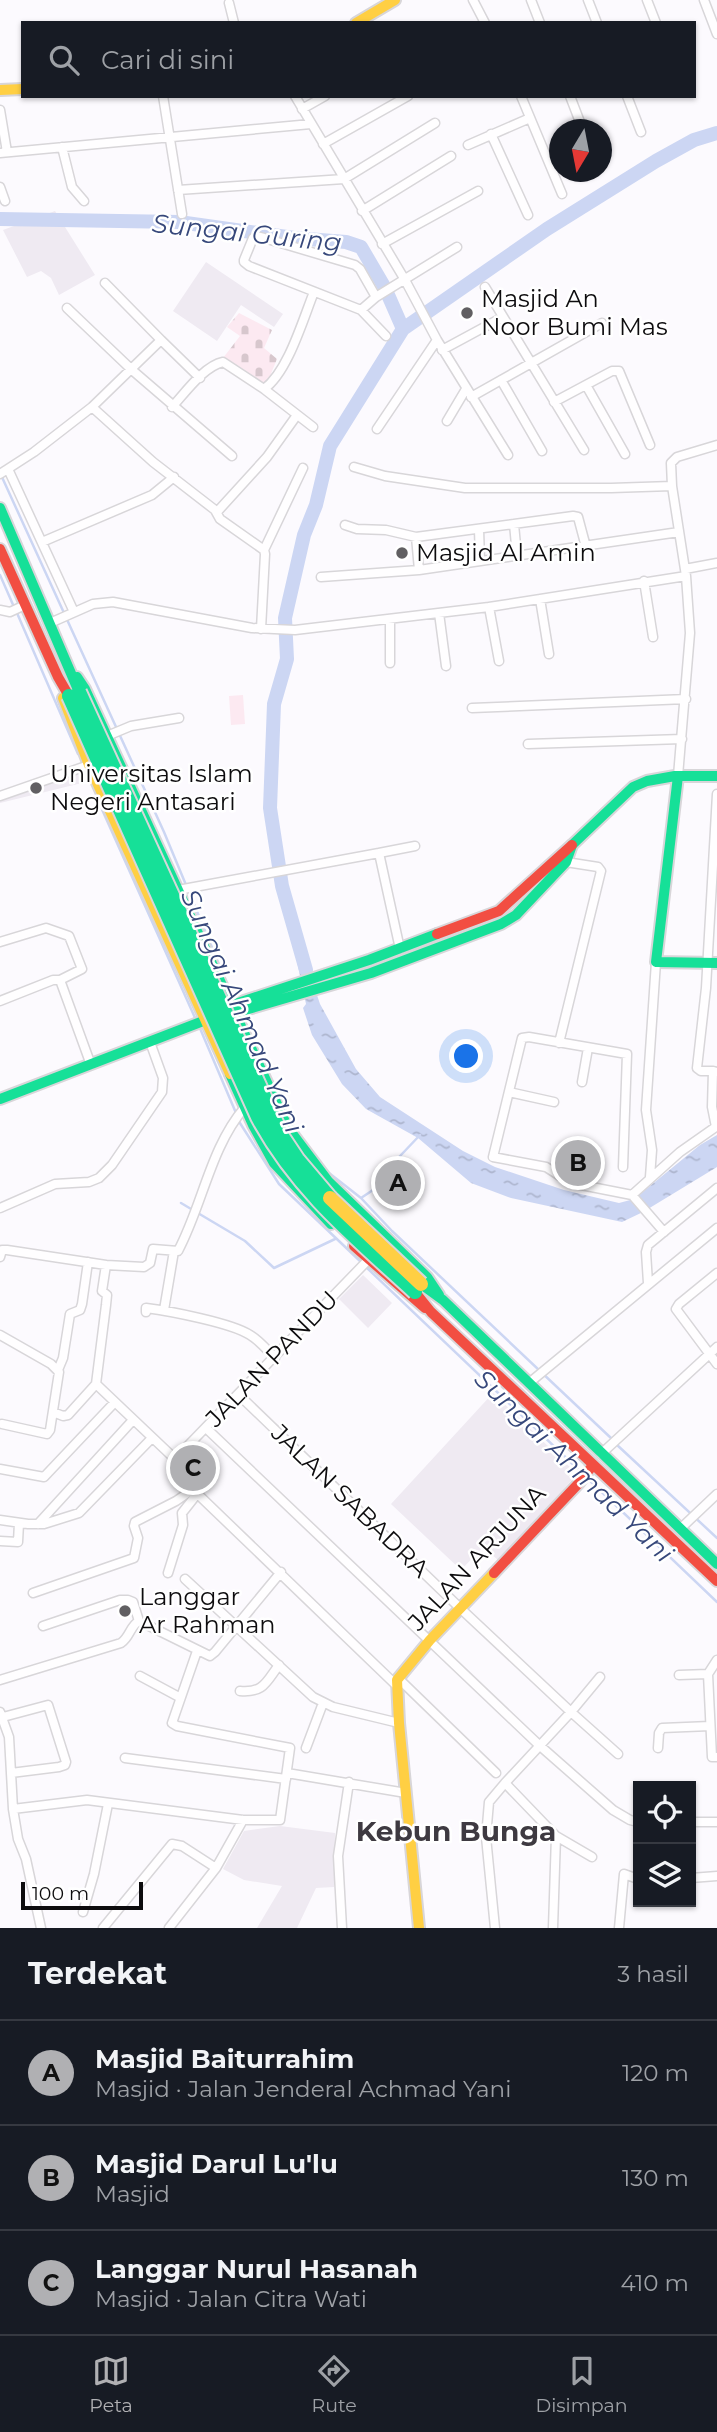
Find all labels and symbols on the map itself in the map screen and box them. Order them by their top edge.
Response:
north arrow [549,119,612,182]
water label: Sungai Guring [151,207,343,259]
place label: Masjid An Noor Bumi Mas [481,284,668,341]
marker: Masjid An Noor Bumi Mas [459,305,475,321]
place label: Masjid Al Amin [416,538,596,567]
marker: Masjid Al Amin [394,545,410,561]
place label: Universitas Islam Negeri Antasari [50,759,253,816]
marker: Universitas Islam Negeri Antasari [28,780,44,796]
water label: Sungai Ahmad Yani [174,884,311,1139]
your location [449,1039,483,1073]
pin: B [555,1137,601,1189]
pin: A [375,1157,421,1209]
street label: JALAN PANDU [199,1285,344,1433]
water label: Sungai Ahmad Yani [468,1363,681,1570]
street label: JALAN SABADRA [265,1417,436,1584]
pin: C [170,1442,216,1494]
street label: JALAN ARJUNA [401,1478,552,1637]
place label: Langgar Ar Rahman [139,1582,276,1639]
marker: Langgar Ar Rahman [117,1603,133,1619]
district label: Kebun Bunga [356,1814,556,1848]
scale bar [21,1879,144,1911]

